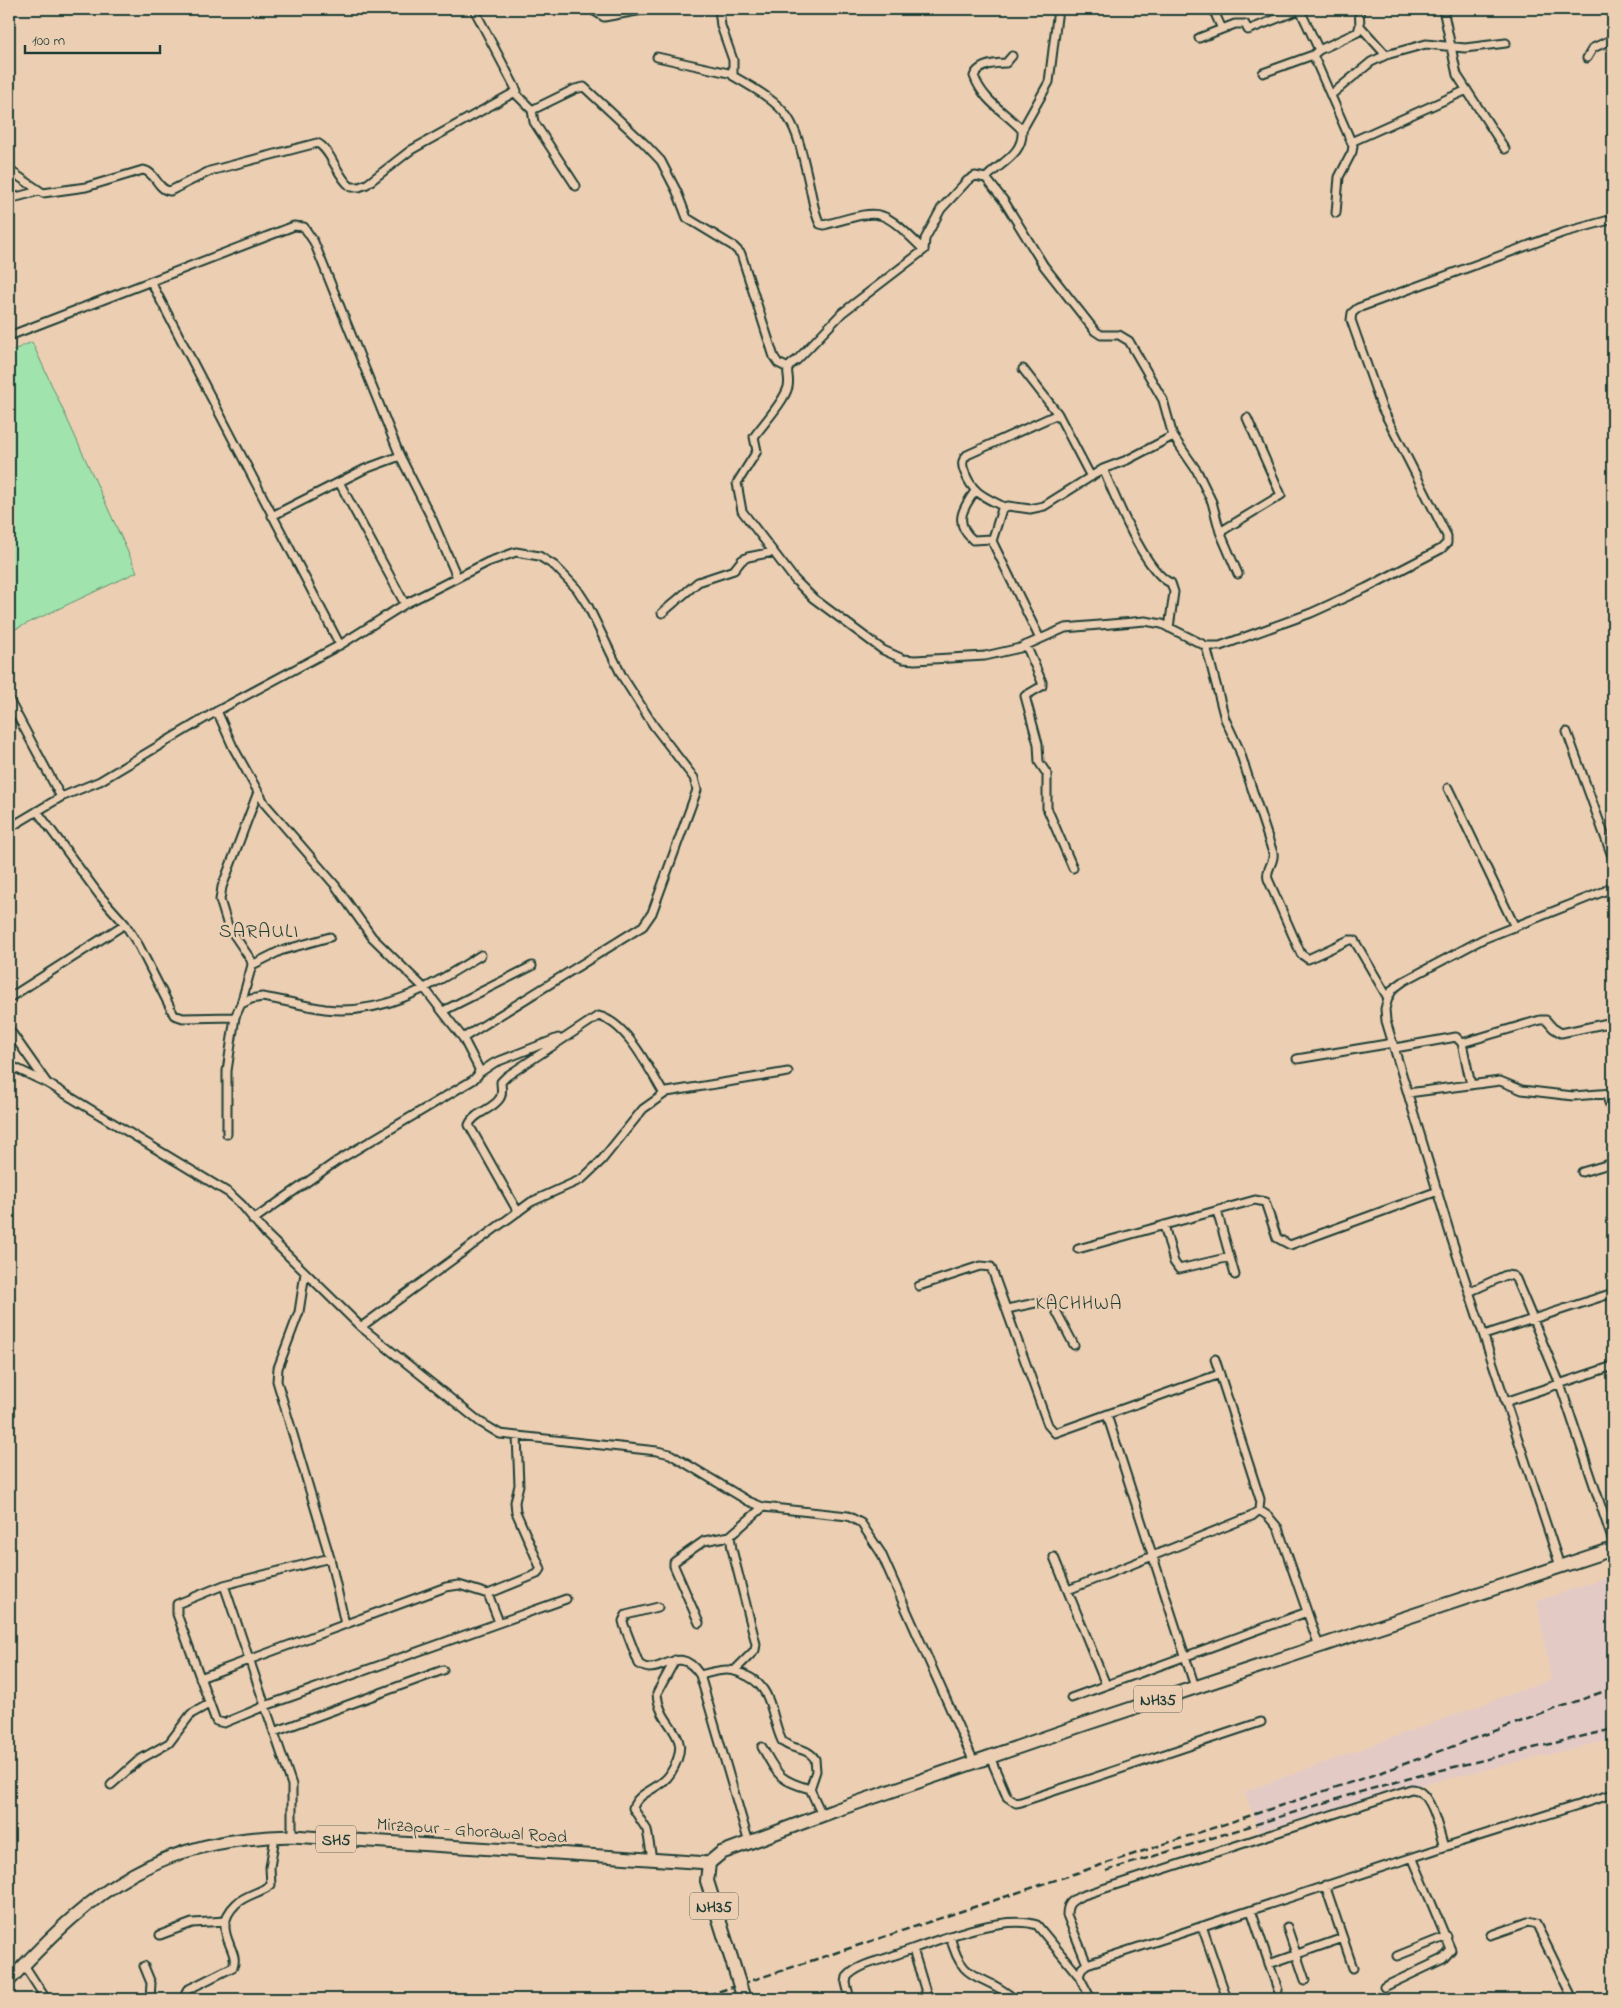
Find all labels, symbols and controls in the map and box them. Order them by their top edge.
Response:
scale bar [25,22,160,54]
text: 100 m [32,30,65,52]
district label: SARAULI [219,918,299,947]
district label: KACHHWA [1036,1291,1122,1318]
road number: NH35 [1134,1686,1182,1712]
street label: Mirzapur - Ghorawal Road [376,1812,568,1852]
road number: SH5 [316,1826,356,1852]
road number: NH35 [690,1892,738,1920]

